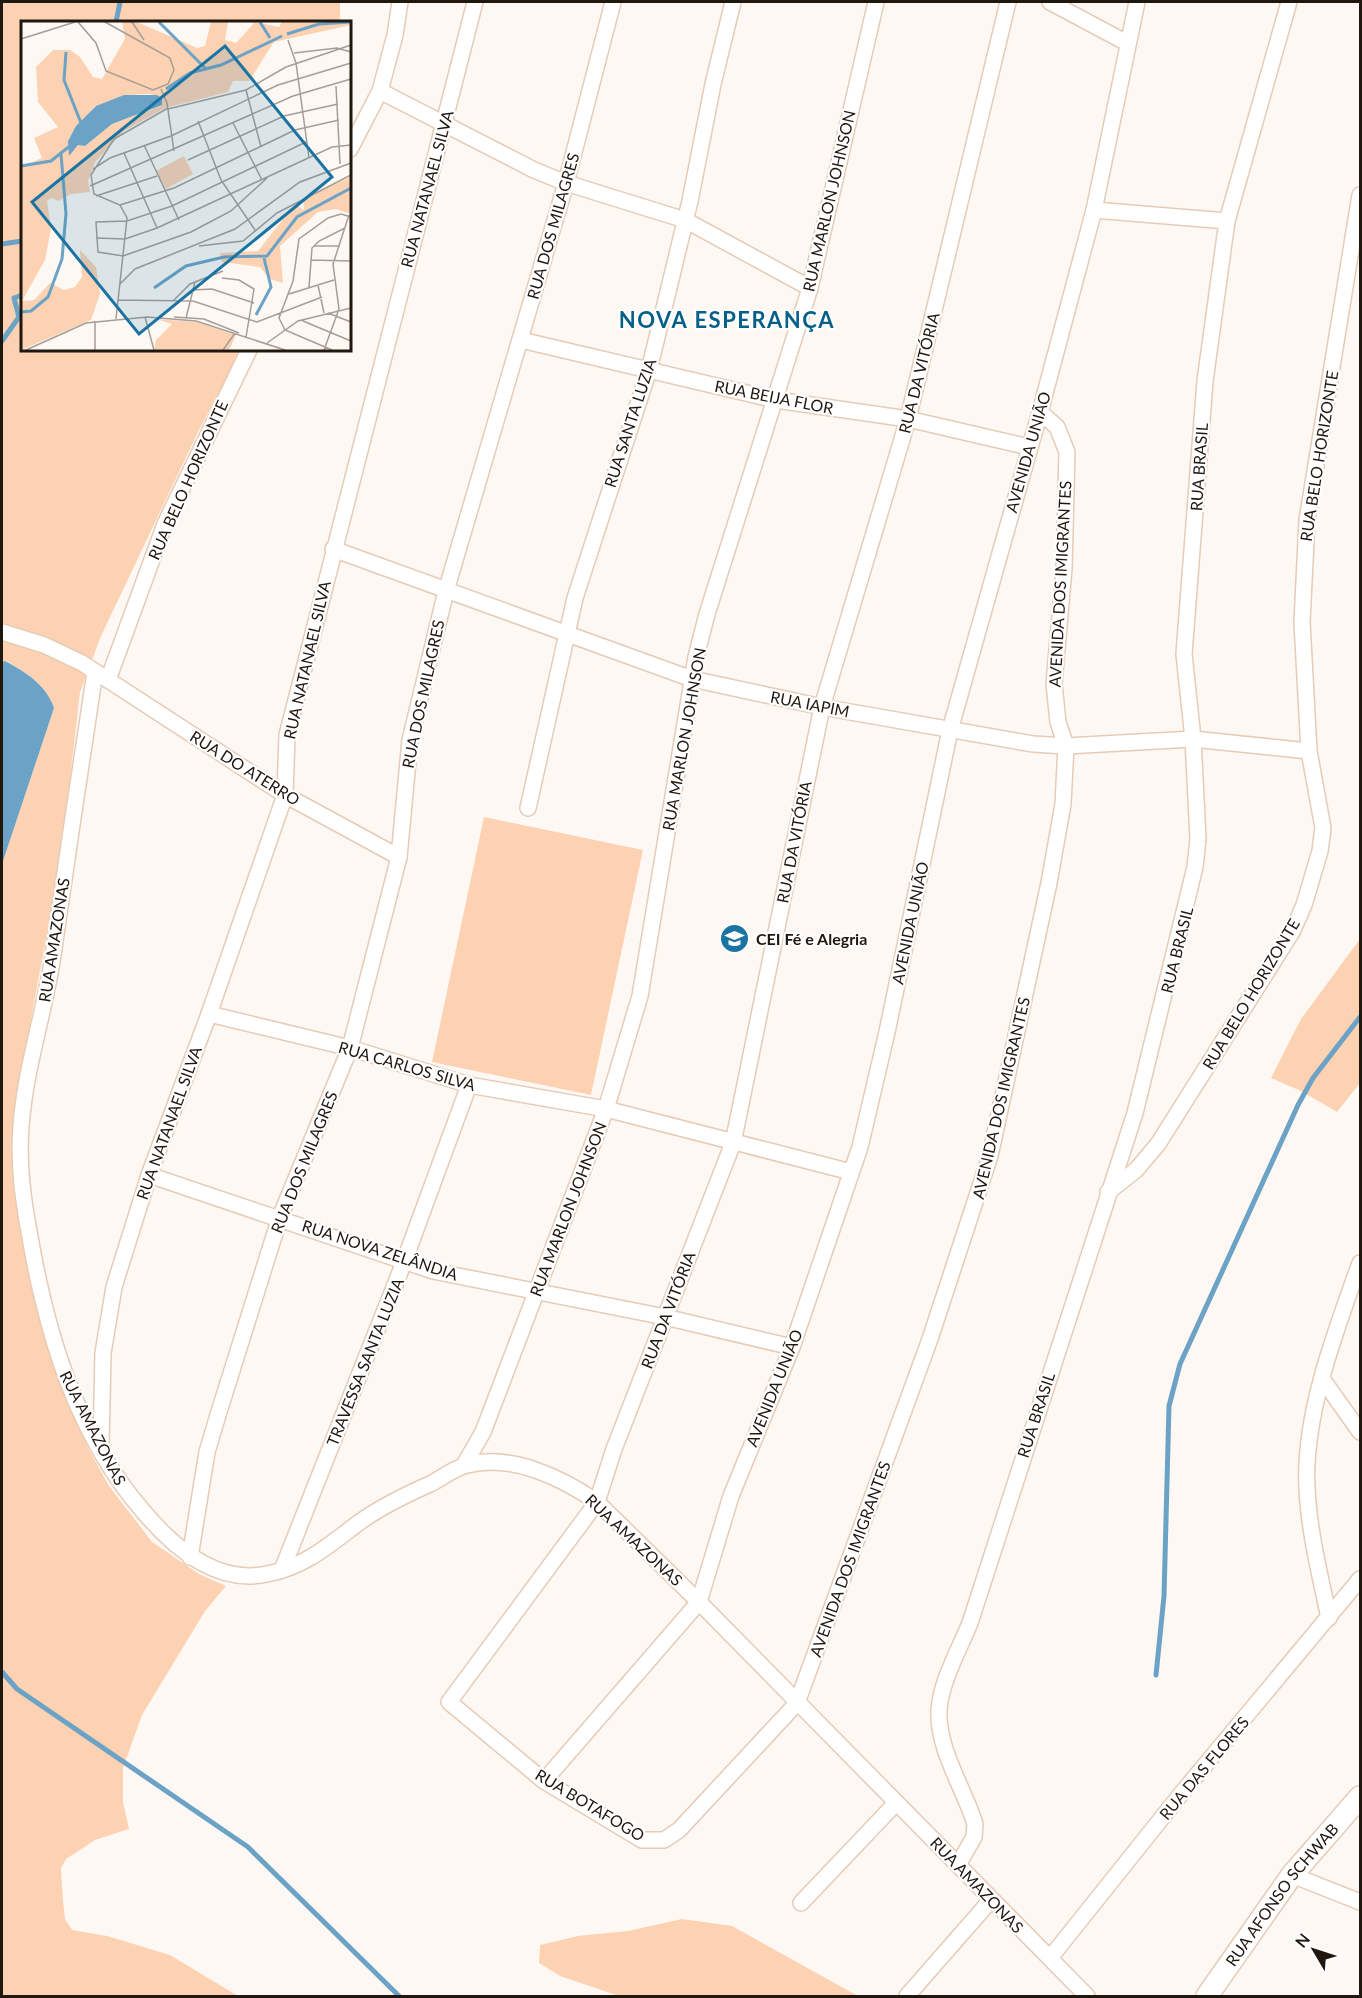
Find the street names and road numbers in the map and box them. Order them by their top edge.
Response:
street label: RUA NATANAEL SILVA [396,108,457,269]
street label: RUA MARLON JOHNSON [798,108,859,293]
street label: RUA DOS MILAGRES [523,151,583,301]
street label: RUA DA VITÓRIA [894,310,943,435]
street label: RUA SANTA LUZIA [600,356,659,490]
street label: RUA BELO HORIZONTE [1296,369,1341,543]
street label: RUA BEIJA FLOR [713,376,835,417]
street label: AVENIDA UNIÃO [1001,389,1054,514]
street label: RUA BELO HORIZONTE [144,397,231,563]
street label: RUA BRASIL [1186,422,1211,512]
street label: AVENIDA DOS IMIGRANTES [1045,480,1074,688]
street label: RUA NATANAEL SILVA [279,579,334,741]
street label: RUA DOS MILAGRES [397,618,448,770]
street label: RUA MARLON JOHNSON [658,646,709,832]
street label: RUA IAPIM [769,687,851,720]
street label: RUA DO ATERRO [187,726,304,809]
street label: RUA DA VITÓRIA [772,779,815,905]
street label: AVENIDA UNIÃO [887,860,932,986]
street label: RUA AMAZONAS [34,876,73,1004]
street label: RUA BRASIL [1157,905,1196,995]
street label: RUA BELO HORIZONTE [1198,915,1303,1073]
street label: AVENIDA DOS IMIGRANTES [968,995,1033,1201]
street label: RUA CARLOS SILVA [337,1037,478,1094]
street label: RUA NATANAEL SILVA [132,1043,205,1202]
street label: RUA DOS MILAGRES [266,1088,341,1236]
street label: RUA MARLON JOHNSON [525,1119,610,1299]
street label: RUA NOVA ZELÂNDIA [300,1215,461,1284]
street label: RUA DA VITÓRIA [636,1248,699,1371]
street label: TRAVESSA SANTA LUZIA [322,1275,407,1449]
street label: AVENIDA UNIÃO [741,1326,806,1449]
street label: RUA AMAZONAS [56,1367,130,1488]
street label: RUA BRASIL [1013,1370,1058,1460]
street label: AVENIDA DOS IMIGRANTES [805,1458,894,1659]
street label: RUA AMAZONAS [582,1490,687,1589]
street label: RUA DAS FLORES [1155,1712,1252,1823]
street label: RUA BOTAFOGO [532,1765,648,1845]
street label: RUA AFONSO SCHWAB [1222,1820,1342,1972]
street label: RUA AMAZONAS [927,1833,1028,1936]

